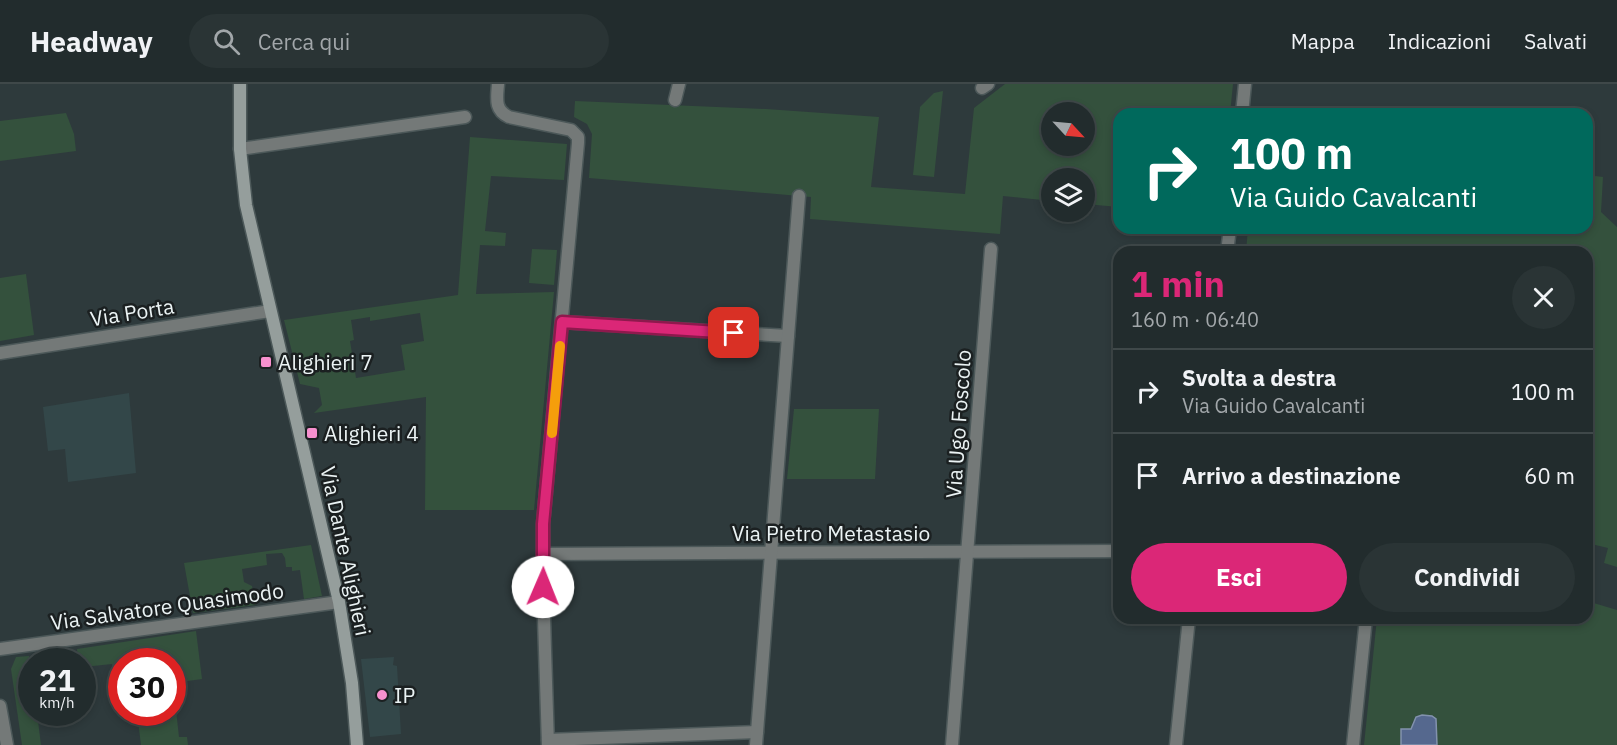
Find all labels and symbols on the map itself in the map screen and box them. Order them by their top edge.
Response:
north arrow [1041,102,1095,156]
street label: Via Porta [88,292,176,332]
pin [708,307,759,358]
place label: Alighieri 7 [278,348,373,376]
street label: Via Ugo Foscolo [939,349,977,499]
marker: Alighieri 7 [259,355,273,369]
place label: Alighieri 4 [324,419,419,447]
marker: Alighieri 4 [305,426,319,440]
street label: Via Dante Alighieri [314,464,378,638]
street label: Via Pietro Metastasio [732,519,930,547]
position arrow [511,555,575,619]
street label: Via Salvatore Quasimodo [49,576,285,636]
speed limit sign: 30 [108,648,186,726]
place label: IP [394,681,415,709]
marker: IP [375,688,389,702]

